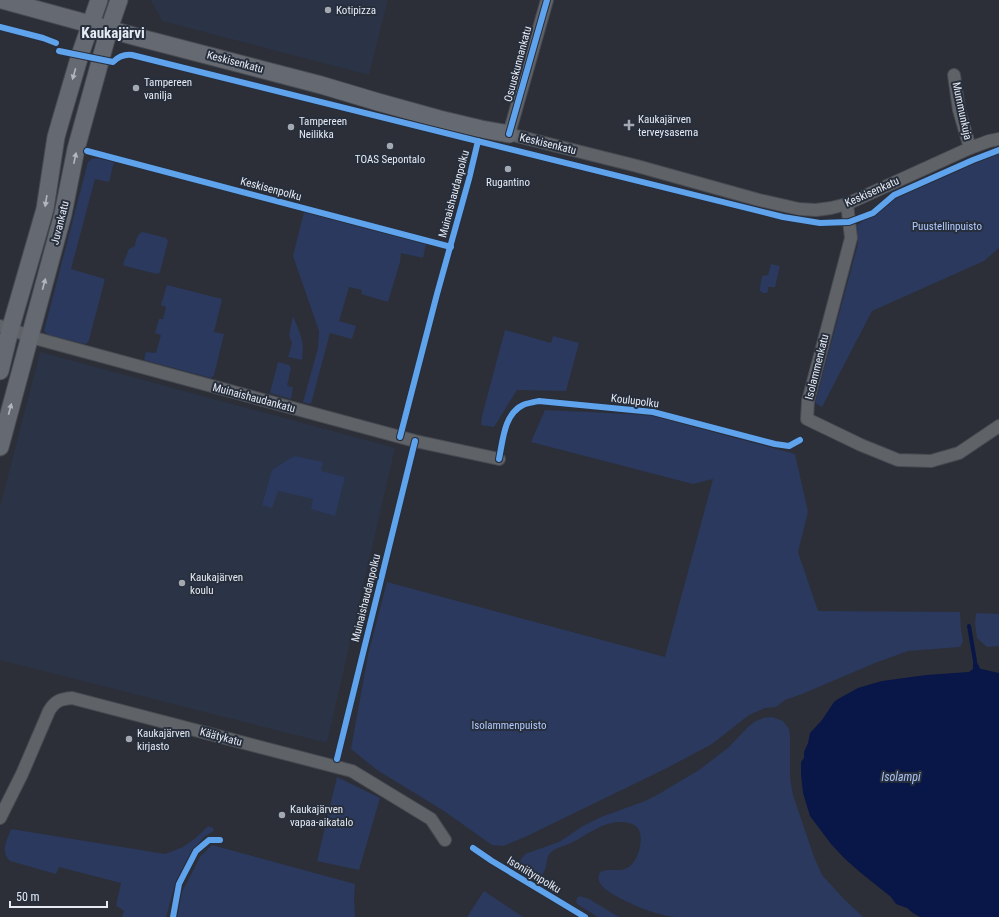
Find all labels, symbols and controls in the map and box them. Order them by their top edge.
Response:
place label: Kotipizza [336,4,376,17]
marker: Kotipizza [323,5,333,15]
district label: Kaukajärvi [81,24,145,42]
street label: Osuuskunnankatu [502,25,534,103]
street label: Keskisenkatu [205,48,265,76]
one-way arrow [71,69,77,81]
place label: Tampereen vanilja [144,76,192,102]
street label: Mummunkuja [950,81,974,141]
marker: Tampereen vanilja [131,83,141,93]
place label: Kaukajärven terveysasema [638,113,698,139]
place label: Tampereen Neilikka [299,115,347,141]
marker: Kaukajärven terveysasema [623,119,635,131]
marker: Tampereen Neilikka [286,122,296,132]
street label: Keskisenkatu [518,131,578,157]
marker: TOAS Sepontalo [385,141,395,151]
street label: Muinaishaudanpolku [436,149,472,239]
one-way arrow [72,151,78,164]
place label: TOAS Sepontalo [355,153,426,166]
marker: Rugantino [503,164,513,174]
street label: Keskisenkatu [843,174,901,210]
street label: Keskisenpolku [239,175,303,203]
place label: Rugantino [486,176,530,189]
one-way arrow [43,195,49,207]
street label: Juvankatu [48,200,72,246]
park label: Puustellinpuisto [912,220,982,233]
one-way arrow [41,278,47,290]
street label: Isolammenkatu [803,333,831,401]
street label: Muinaishaudankatu [211,381,297,415]
street label: Koulupolku [610,392,660,410]
one-way arrow [7,403,13,415]
street label: Muinaishaudanpolku [349,553,383,643]
place label: Kaukajärven koulu [190,571,243,597]
marker: Kaukajärven koulu [177,578,187,588]
park label: Isolammenpuisto [471,719,547,732]
street label: Käätykatu [198,725,244,749]
place label: Kaukajärven kirjasto [137,727,190,753]
marker: Kaukajärven kirjasto [124,734,134,744]
water label: Isolampi [881,770,921,784]
place label: Kaukajärven vapaa-aikatalo [290,803,354,829]
marker: Kaukajärven vapaa-aikatalo [277,810,287,820]
street label: Isoniitynpolku [505,854,563,896]
scale bar [10,883,107,909]
text: 50 m [16,890,40,904]

